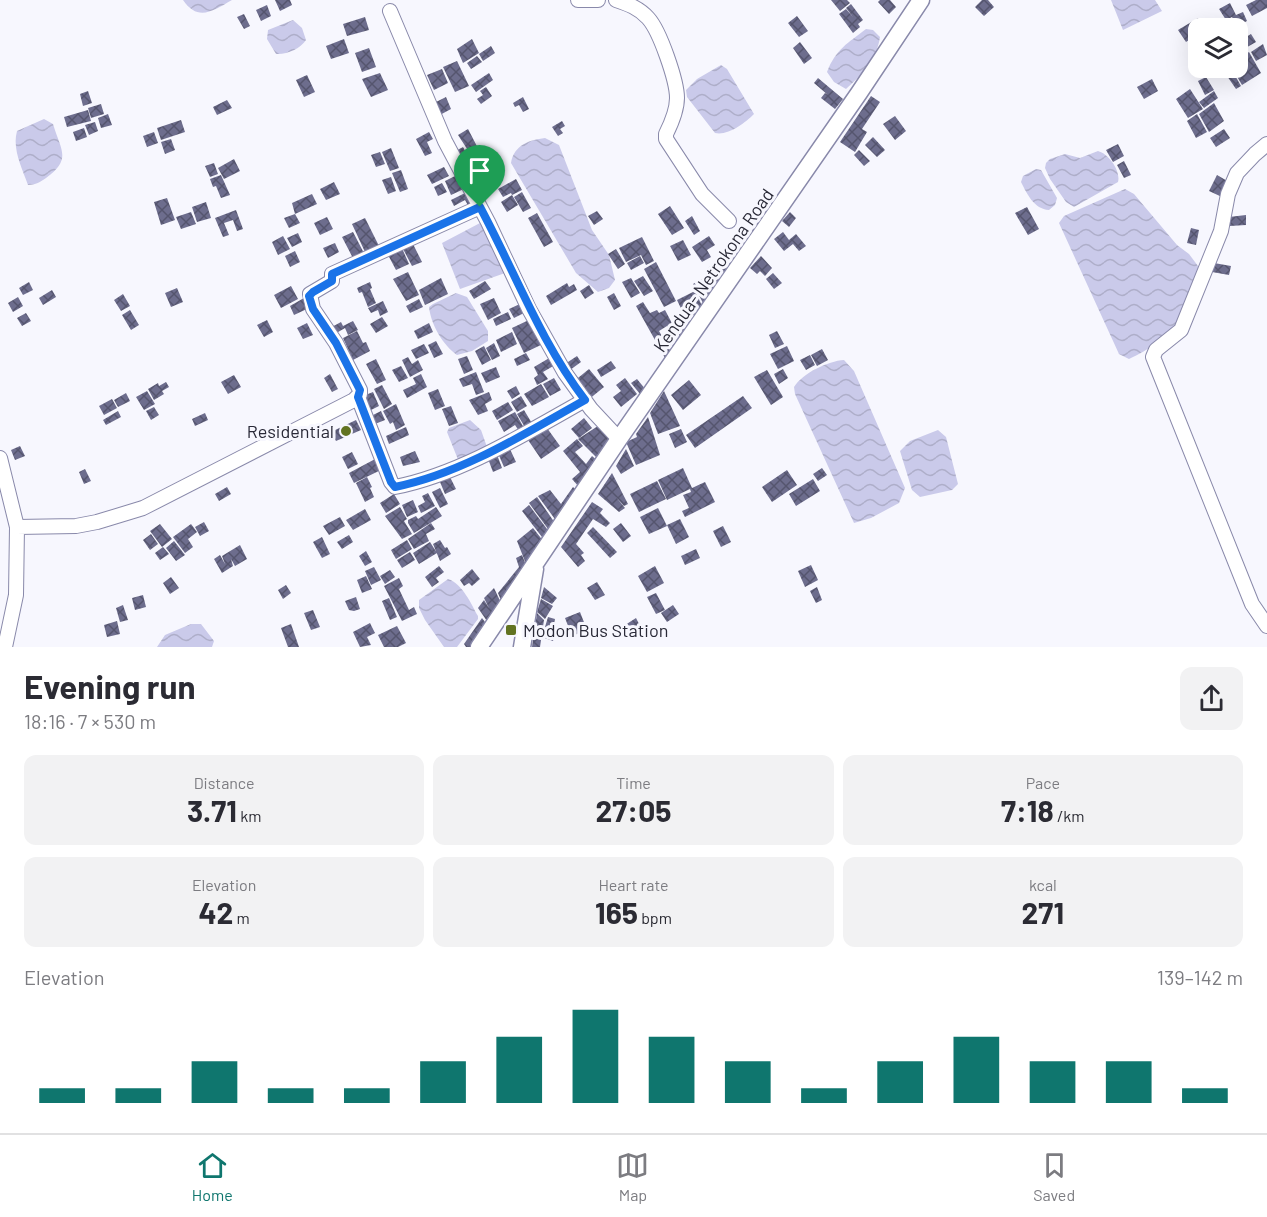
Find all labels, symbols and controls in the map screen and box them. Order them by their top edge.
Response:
map controls [1188,18,1248,78]
button: layers [1188,18,1248,78]
pin [454,145,505,207]
icon: arrive [463,154,496,187]
street label: Kendua- Netrokona Road [648,184,778,356]
place label: Residential [247,420,334,442]
marker: Residential [339,424,353,438]
place label: Modon Bus Station [523,619,668,641]
marker: Modon Bus Station [504,623,518,637]
text: Evening run [24,666,196,706]
button: share [1180,667,1243,730]
text: 18:16 · 7 × 530 m [24,709,156,733]
text: Distance [194,773,255,792]
text: Time [616,773,651,792]
text: Pace [1026,773,1060,792]
text: 3.71 [187,792,237,828]
text: 27:05 [596,792,671,828]
text: 7:18 [1001,792,1054,828]
text: km [237,806,261,825]
text: /km [1054,806,1085,825]
text: Elevation [192,875,256,894]
text: Heart rate [598,875,669,894]
text: kcal [1029,875,1057,894]
text: 42 [198,894,233,930]
text: 165 [595,894,638,930]
text: 271 [1022,894,1064,930]
text: m [233,908,250,927]
text: bpm [638,908,672,927]
text: Elevation [24,965,105,989]
text: 139–142 m [1157,965,1243,989]
tab: Home [192,1149,233,1204]
tab: Map [616,1149,649,1204]
tab: Saved [1033,1149,1075,1204]

